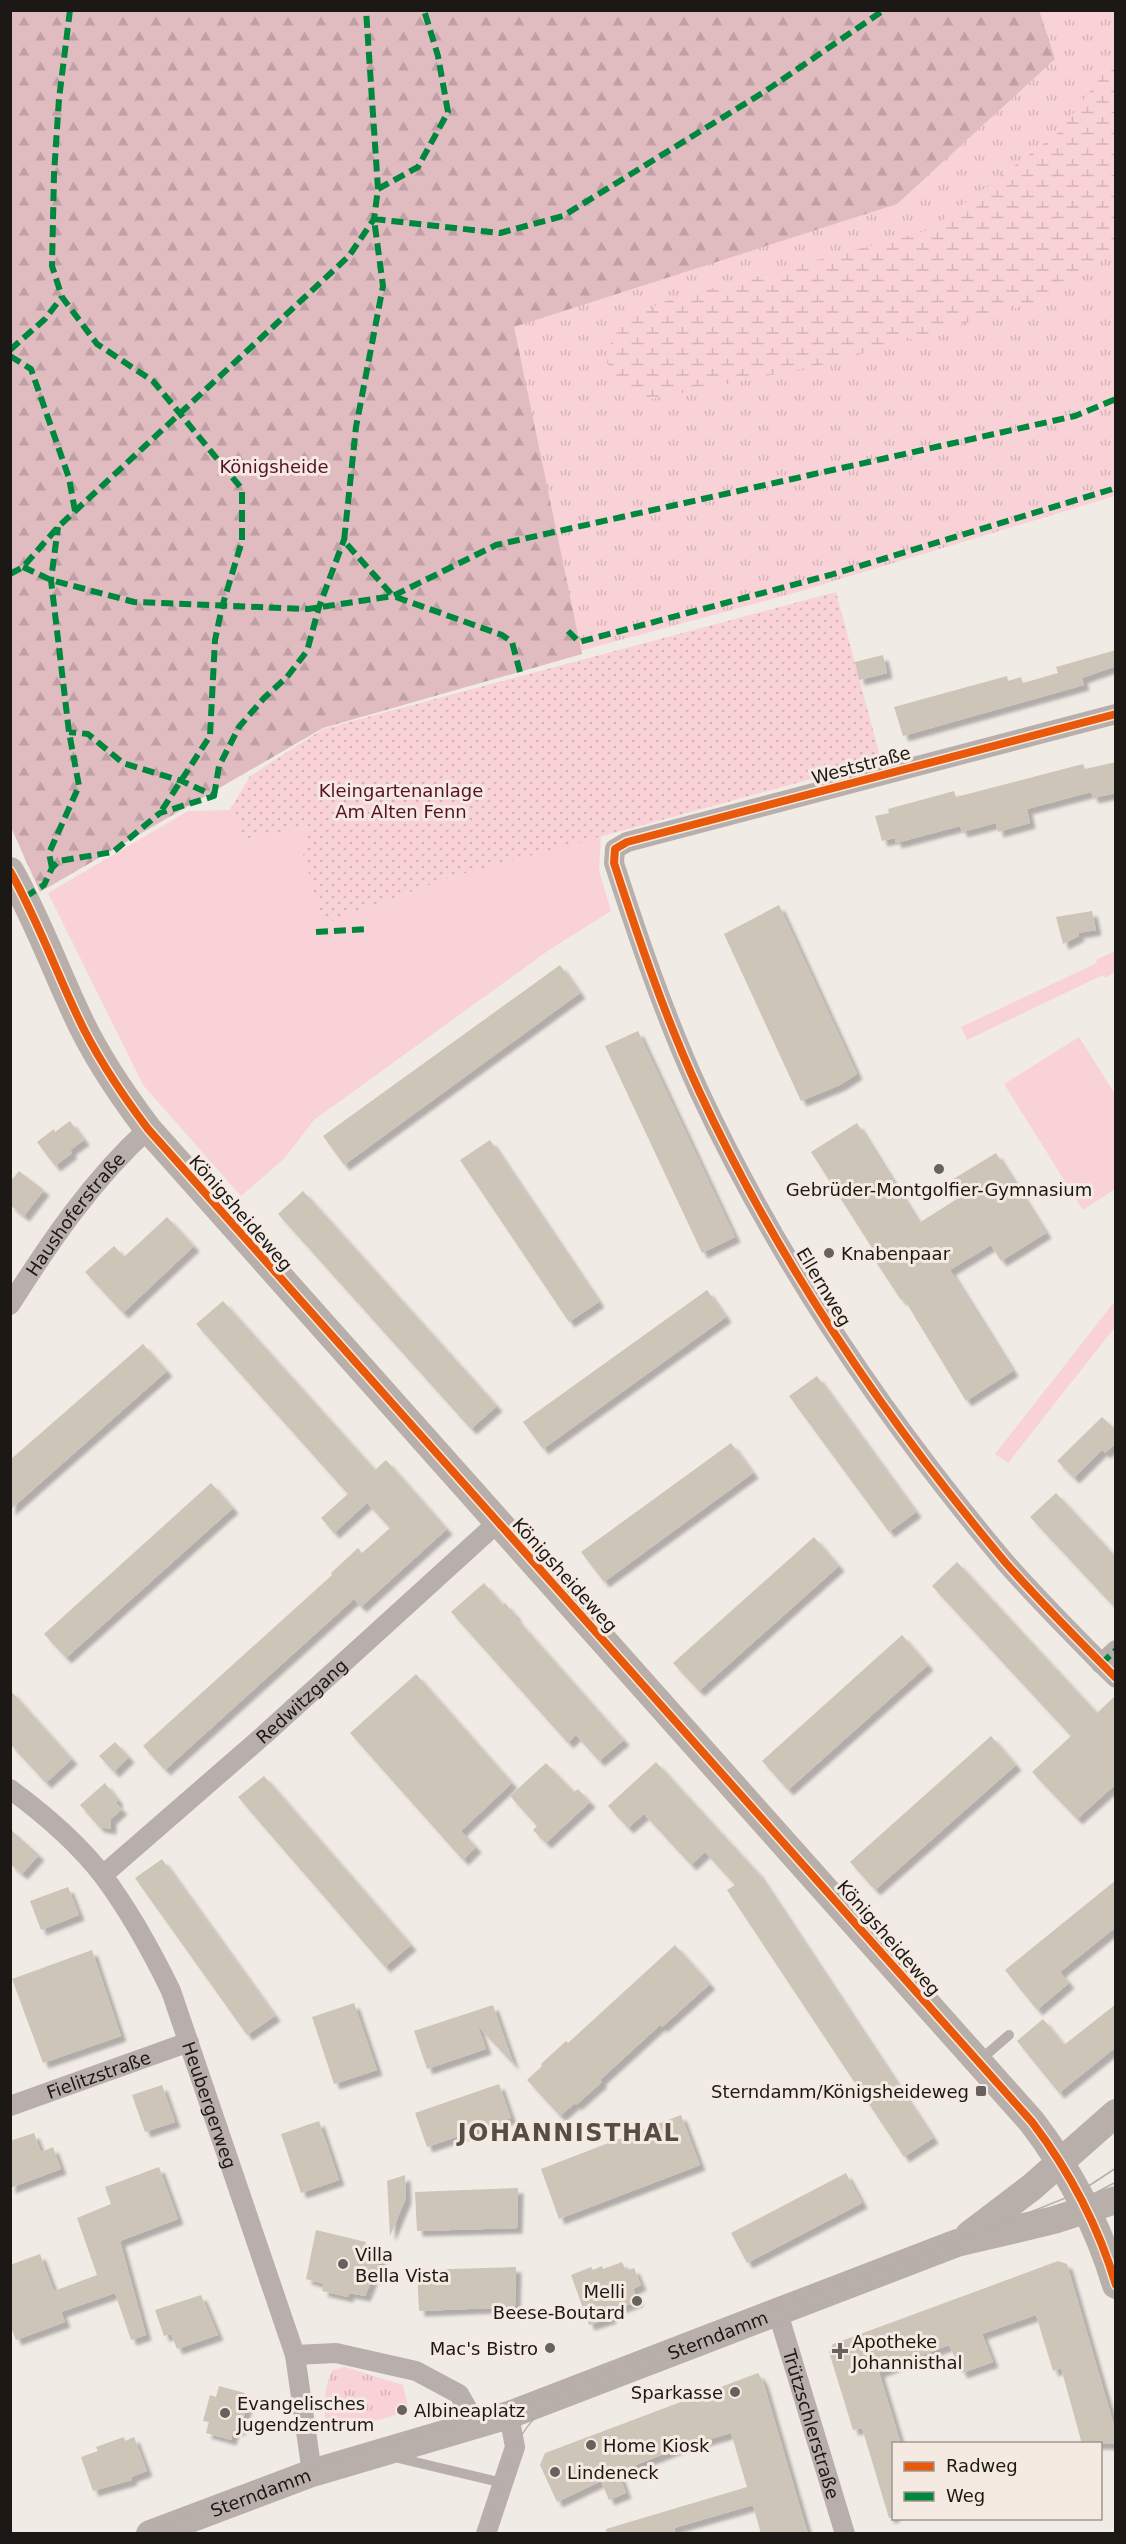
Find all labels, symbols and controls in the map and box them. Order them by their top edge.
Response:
park label: Königsheide [219,456,329,477]
street label: Weststraße [809,742,913,788]
park label: Kleingartenanlage Am Alten Fenn [319,780,483,822]
street label: Haushoferstraße [21,1148,129,1280]
street label: Königsheideweg [185,1151,297,1275]
marker: Gebrüder-Montgolfier-Gymnasium [932,1162,946,1176]
place label: Gebrüder-Montgolfier-Gymnasium [786,1179,1092,1200]
place label: Knabenpaar [841,1243,951,1264]
street label: Ellernweg [792,1244,856,1330]
marker: Knabenpaar [822,1246,836,1260]
street label: Königsheideweg [508,1514,622,1636]
street label: Redwitzgang [252,1654,351,1748]
street label: Königsheideweg [833,1876,945,2000]
street label: Heubergerweg [178,2039,241,2171]
street label: Fielitzstraße [44,2046,153,2103]
place label: Sterndamm/Königsheideweg [711,2081,969,2102]
marker: Sterndamm/Königsheideweg [974,2084,988,2098]
district label: JOHANNISTHAL [456,2119,680,2147]
place label: Villa Bella Vista [355,2244,450,2286]
marker: Villa Bella Vista [336,2257,350,2271]
place label: Melli Beese-Boutard [493,2281,625,2323]
marker: Melli Beese-Boutard [630,2294,644,2308]
street label: Sterndamm [665,2306,771,2364]
place label: Apotheke Johannisthal [851,2331,962,2373]
place label: Mac's Bistro [430,2338,538,2359]
marker: Mac's Bistro [543,2341,557,2355]
marker: Apotheke Johannisthal [833,2344,847,2358]
street label: Trützschlerstraße [779,2346,844,2501]
place label: Sparkasse [631,2382,723,2403]
marker: Sparkasse [728,2385,742,2399]
place label: Evangelisches Jugendzentrum [236,2393,374,2435]
place label: Albineaplatz [414,2400,525,2421]
marker: Albineaplatz [395,2403,409,2417]
marker: Evangelisches Jugendzentrum [218,2406,232,2420]
place label: Home Kiosk [603,2435,710,2456]
marker: Home Kiosk [584,2438,598,2452]
legend [892,2442,1102,2520]
text: Radweg [946,2455,1018,2476]
place label: Lindeneck [567,2462,659,2483]
street label: Sterndamm [207,2464,314,2521]
marker: Lindeneck [548,2465,562,2479]
text: Weg [946,2485,985,2506]

